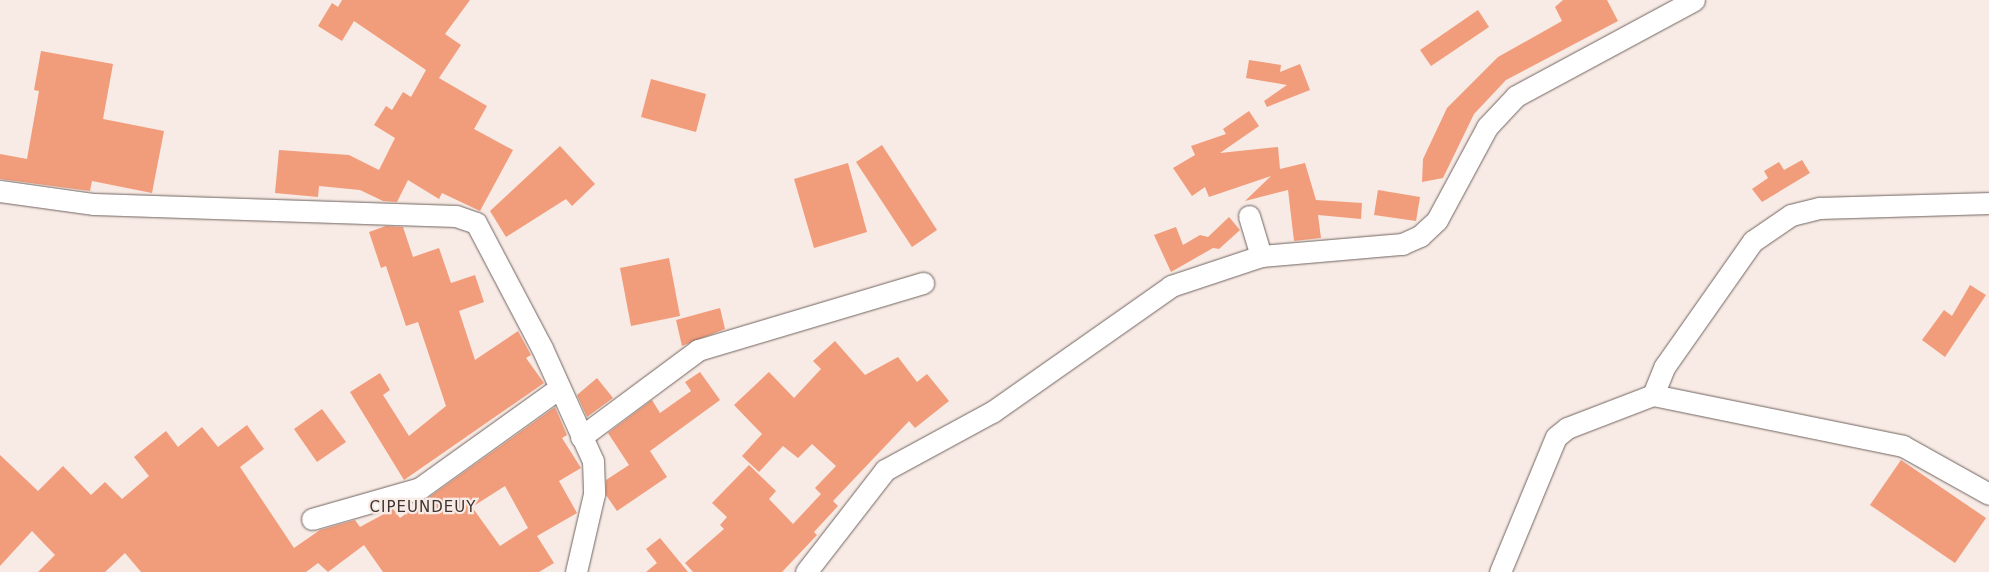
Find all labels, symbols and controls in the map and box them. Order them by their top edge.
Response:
district label: CIPEUNDEUY [368,499,478,517]

